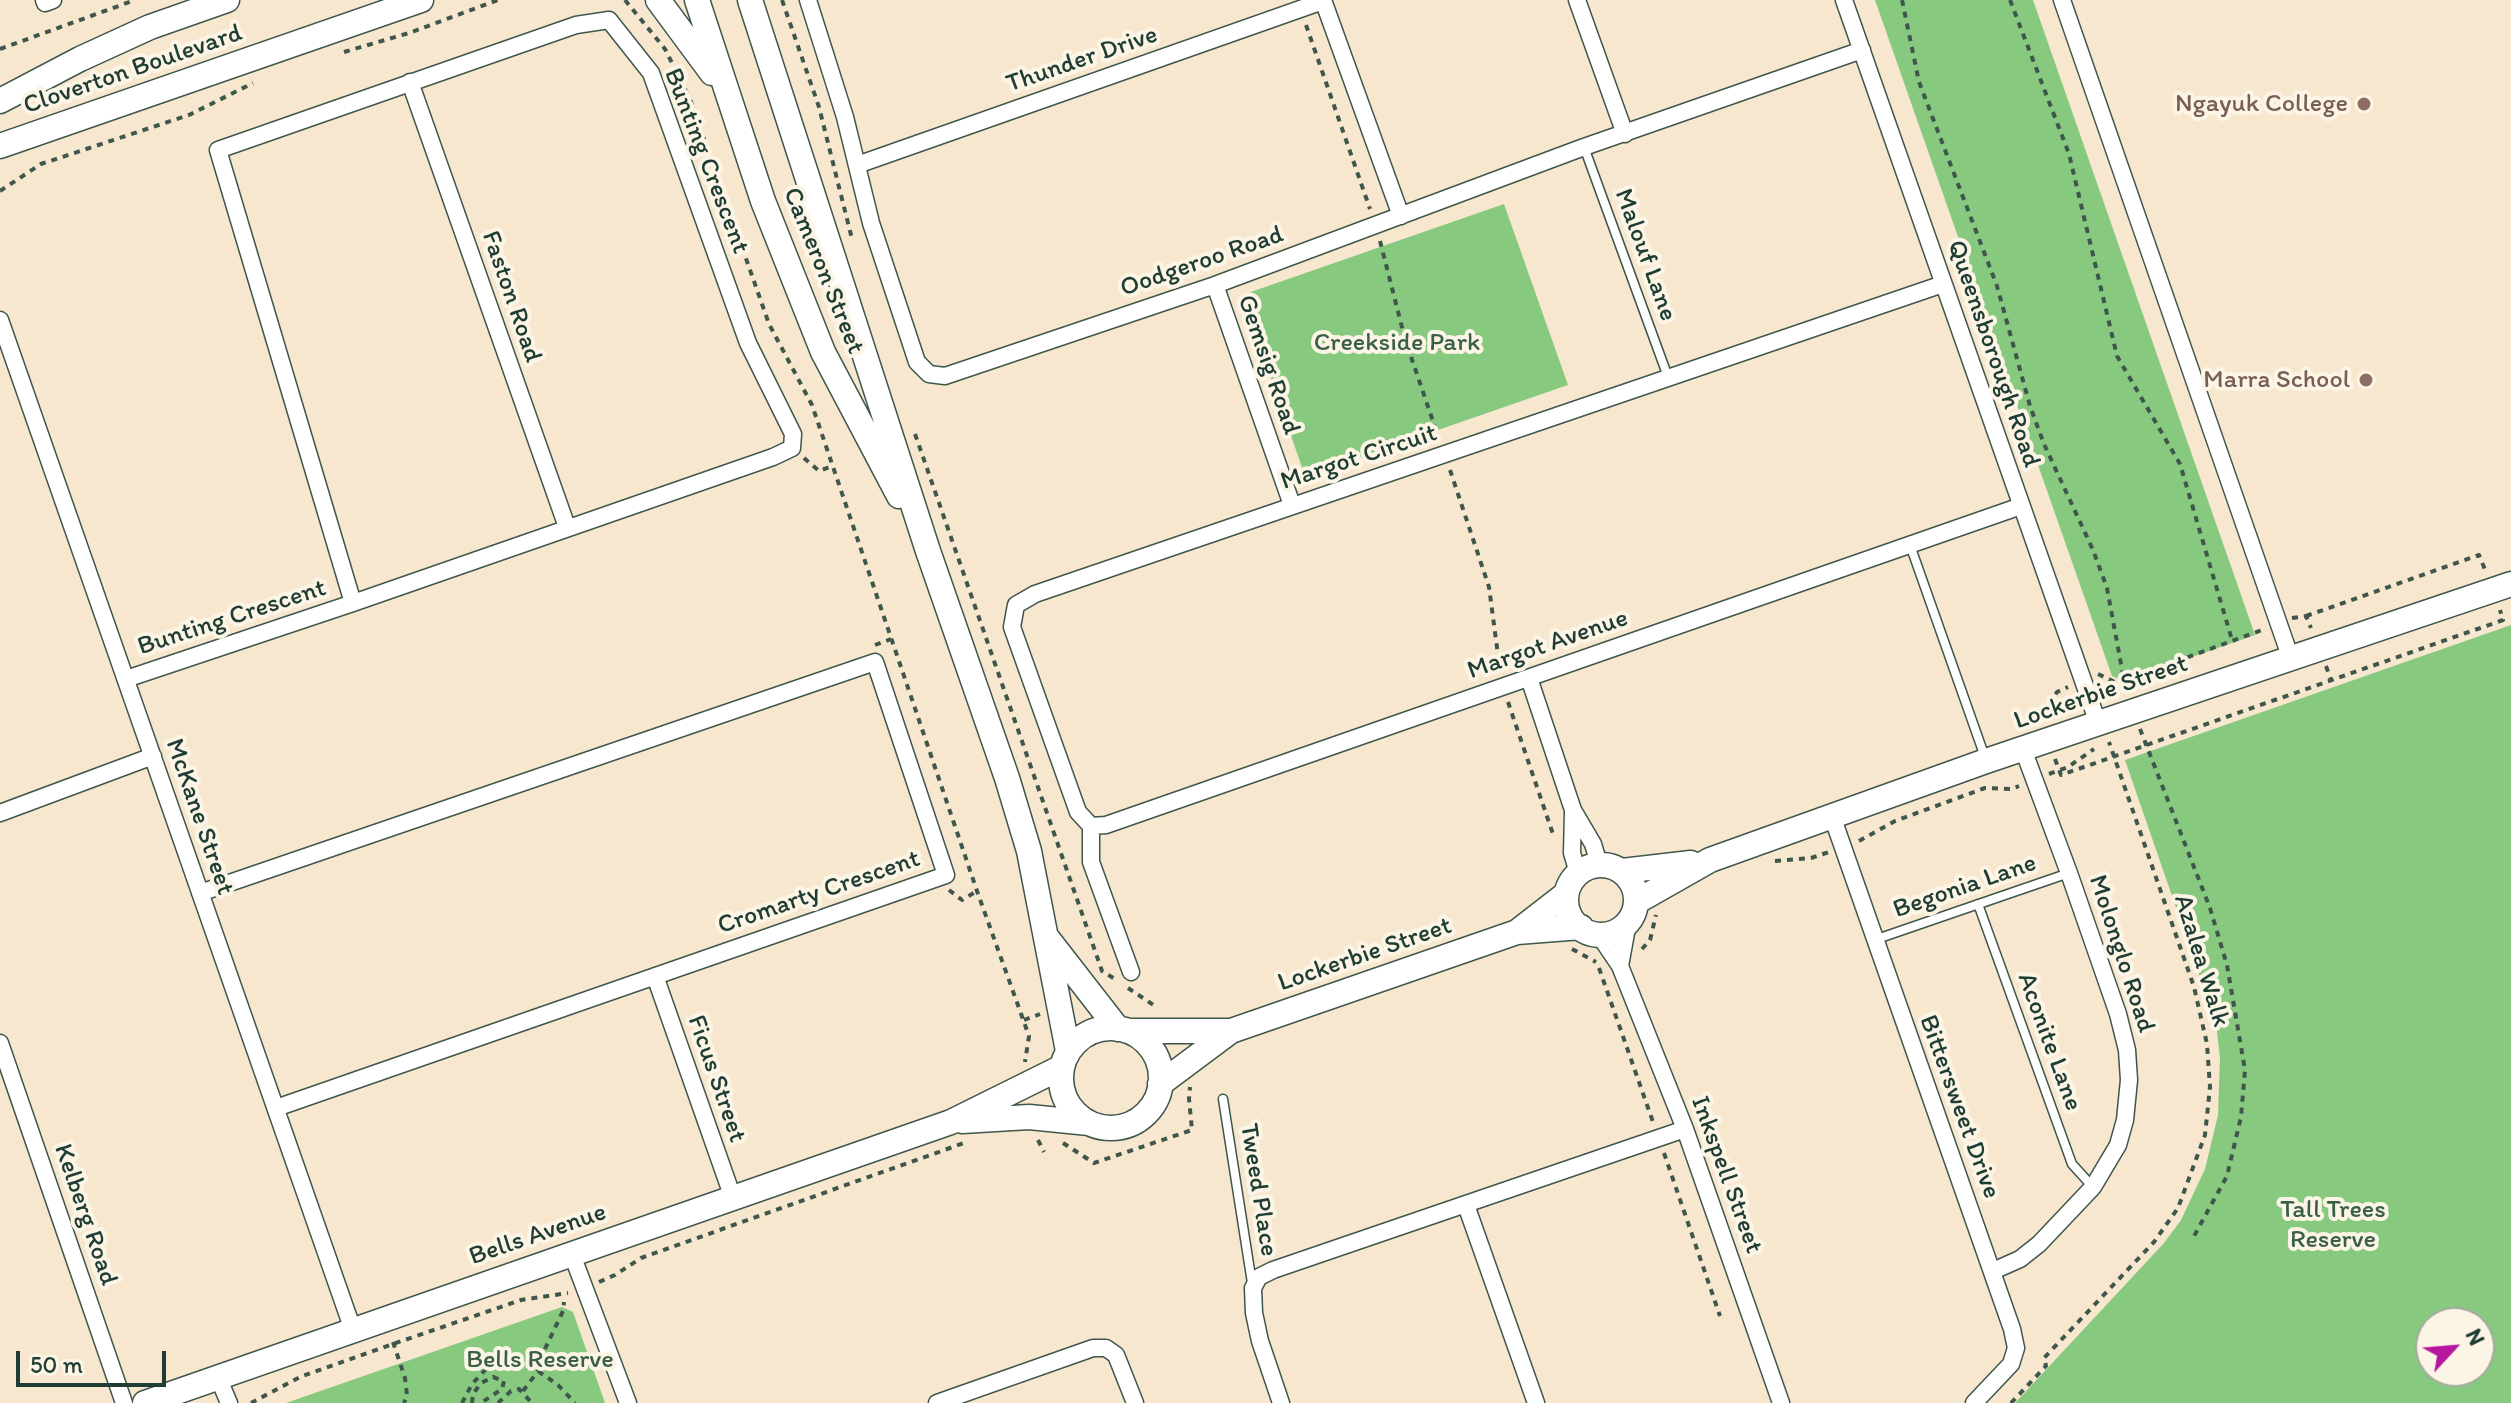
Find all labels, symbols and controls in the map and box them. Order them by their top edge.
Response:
street label: Cloverton Boulevard [20,18,246,122]
street label: Thunder Drive [1002,20,1162,100]
street label: Bunting Crescent [656,64,756,258]
place label: Ngayuk College [2175,88,2348,120]
marker: Ngayuk College [2355,95,2373,113]
street label: Cameron Street [775,183,871,359]
street label: Malouf Lane [1607,185,1683,325]
street label: Oodgeroo Road [1116,219,1288,305]
street label: Faston Road [474,227,548,367]
street label: Queensborough Road [1939,236,2047,472]
street label: Gemsig Road [1230,291,1306,439]
park label: Creekside Park [1314,327,1480,359]
place label: Marra School [2203,364,2350,396]
marker: Marra School [2357,371,2375,389]
street label: Margot Circuit [1277,418,1441,498]
street label: Bunting Crescent [134,573,330,663]
street label: Margot Avenue [1464,603,1632,687]
street label: Lockerbie Street [2010,649,2192,737]
street label: McKane Street [158,735,240,899]
street label: Cromarty Crescent [714,844,924,942]
street label: Begonia Lane [1889,848,2041,926]
street label: Molonglo Road [2081,871,2161,1037]
street label: Azalea Walk [2166,891,2236,1031]
street label: Lockerbie Street [1274,911,1456,999]
street label: Aconite Lane [2010,969,2088,1115]
street label: Ficus Street [680,1011,752,1147]
street label: Bittersweet Drive [1911,1011,2007,1203]
street label: Inkspell Street [1683,1092,1769,1258]
street label: Tweed Place [1232,1121,1284,1259]
street label: Kelberg Road [46,1140,124,1290]
park label: Tall Trees Reserve [2280,1194,2386,1256]
street label: Bells Avenue [465,1197,611,1273]
north arrow [2415,1307,2495,1387]
text: N [2460,1325,2491,1350]
scale bar [20,1335,170,1385]
park label: Bells Reserve [466,1344,614,1376]
text: 50 m [30,1350,83,1379]

